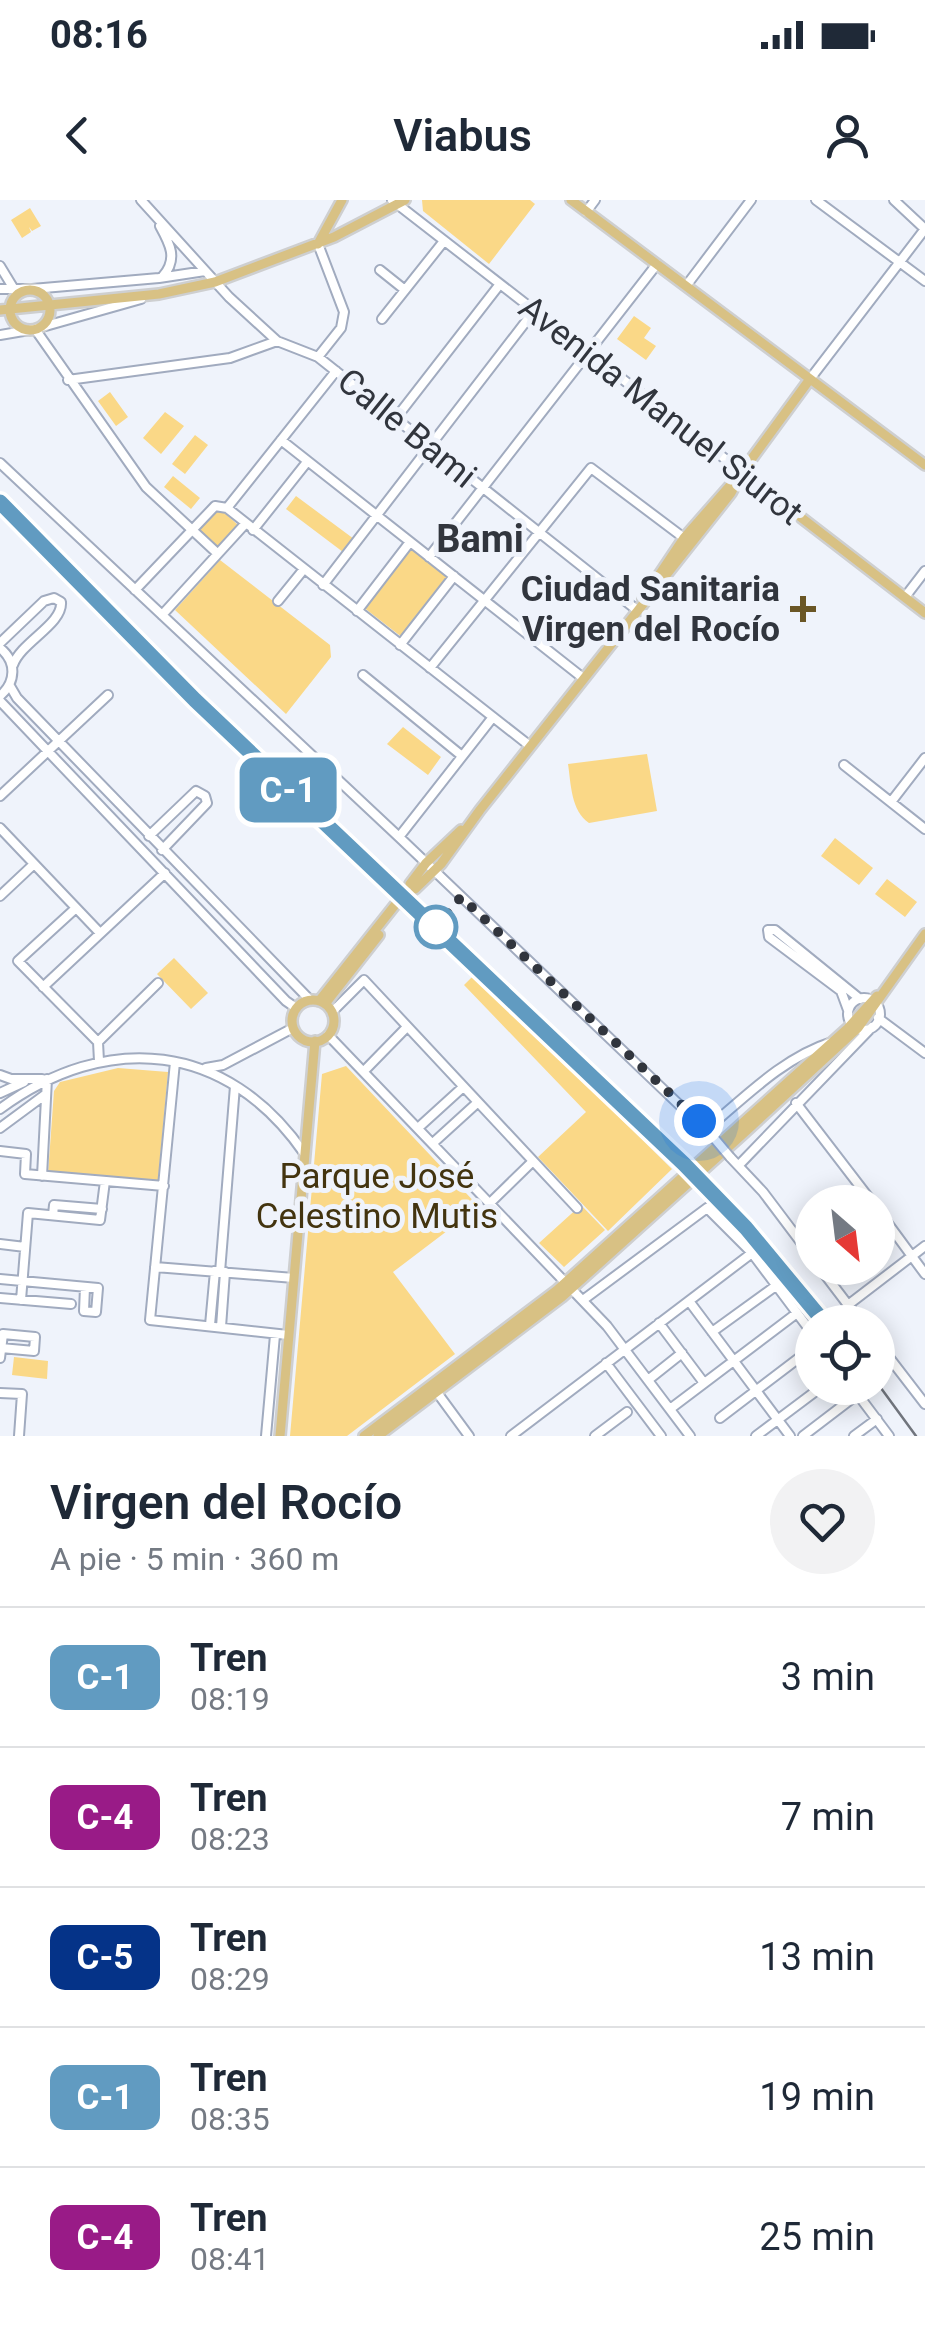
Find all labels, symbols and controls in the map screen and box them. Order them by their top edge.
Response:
text: 08:16 [50,13,148,57]
icon: back [50,108,105,163]
icon: person [820,108,875,163]
text: Viabus [393,109,532,162]
street label: Avenida Manuel Siurot [511,287,810,534]
street label: Calle Bami [329,360,484,497]
district label: Bami [436,517,524,561]
place label: Ciudad Sanitaria Virgen del Rocío [521,569,780,650]
marker: Ciudad Sanitaria Virgen del Rocío [790,596,816,622]
line badge: C-1 [230,758,346,822]
text: C-1 [260,770,316,811]
unlabelled marker [415,906,457,948]
your location [674,1096,724,1146]
park label: Parque José Celestino Mutis [256,1156,498,1237]
north arrow [795,1185,895,1285]
map controls [795,1185,895,1405]
button: locate [795,1305,895,1405]
button: heart [770,1469,875,1574]
text: Virgen del Rocío [50,1474,402,1531]
text: A pie · 5 min · 360 m [50,1540,339,1578]
text: Tren [190,1636,268,1680]
text: 3 min [781,1655,875,1699]
text: C-1 [77,1657,133,1698]
text: 08:19 [190,1680,270,1718]
text: Tren [190,1776,268,1820]
text: 7 min [781,1795,875,1839]
text: C-4 [77,1797,133,1838]
text: 08:23 [190,1820,270,1858]
text: Tren [190,1916,268,1960]
text: 13 min [759,1935,875,1979]
text: C-5 [77,1937,133,1978]
text: 08:29 [190,1960,270,1998]
text: Tren [190,2056,268,2100]
text: 19 min [759,2075,875,2119]
text: C-1 [77,2077,133,2118]
text: 08:35 [190,2100,270,2138]
text: Tren [190,2196,268,2240]
text: 25 min [759,2215,875,2259]
text: C-4 [77,2217,133,2258]
text: 08:41 [190,2240,270,2278]

